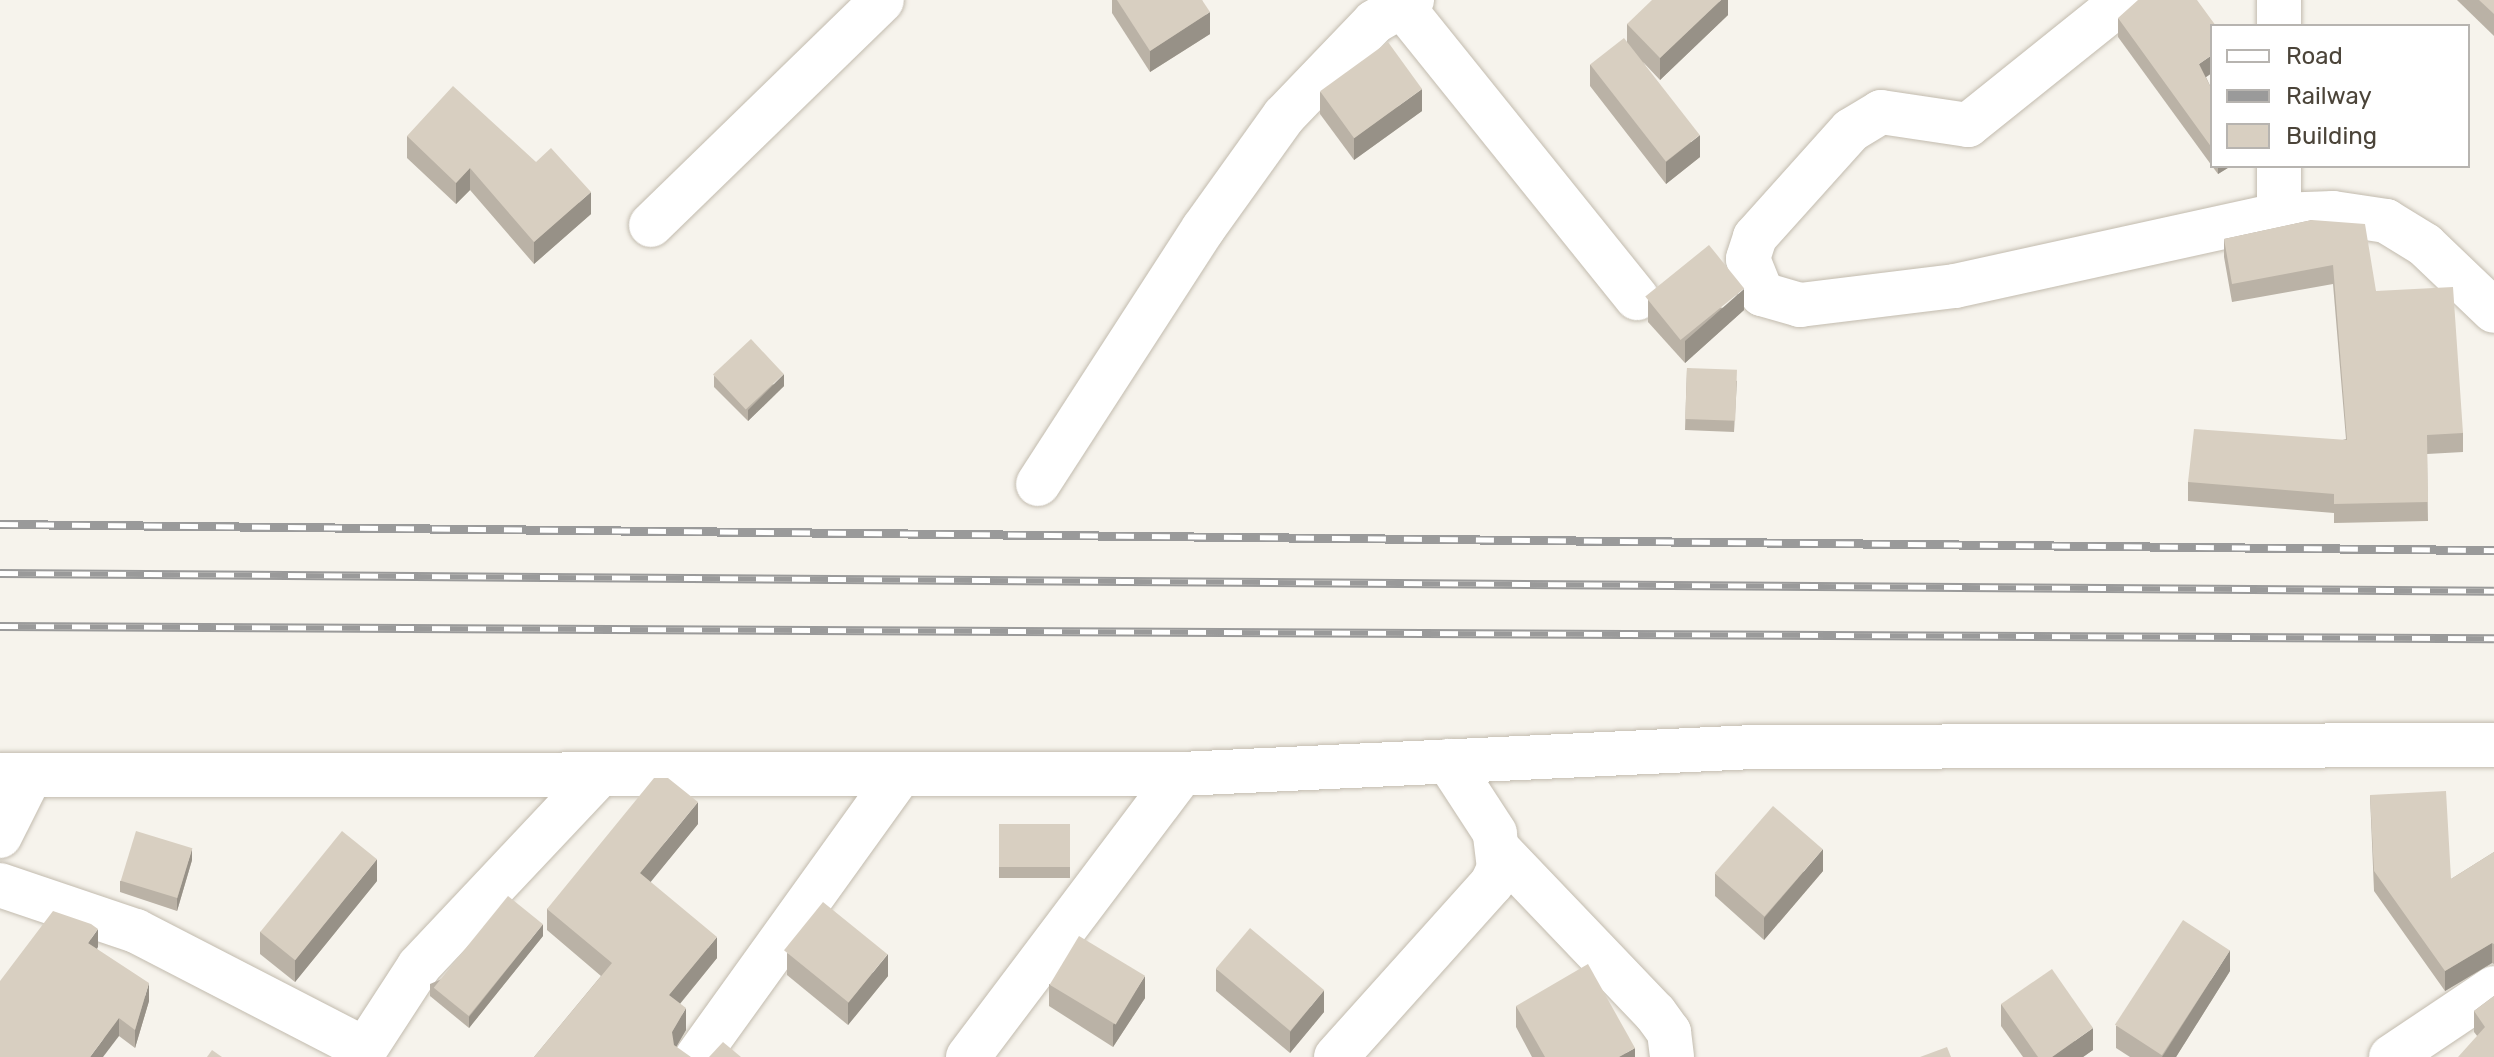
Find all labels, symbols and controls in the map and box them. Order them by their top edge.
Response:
legend [2210,24,2470,168]
text: Road [2286,42,2343,70]
text: Railway [2286,82,2372,110]
text: Building [2286,122,2377,150]

